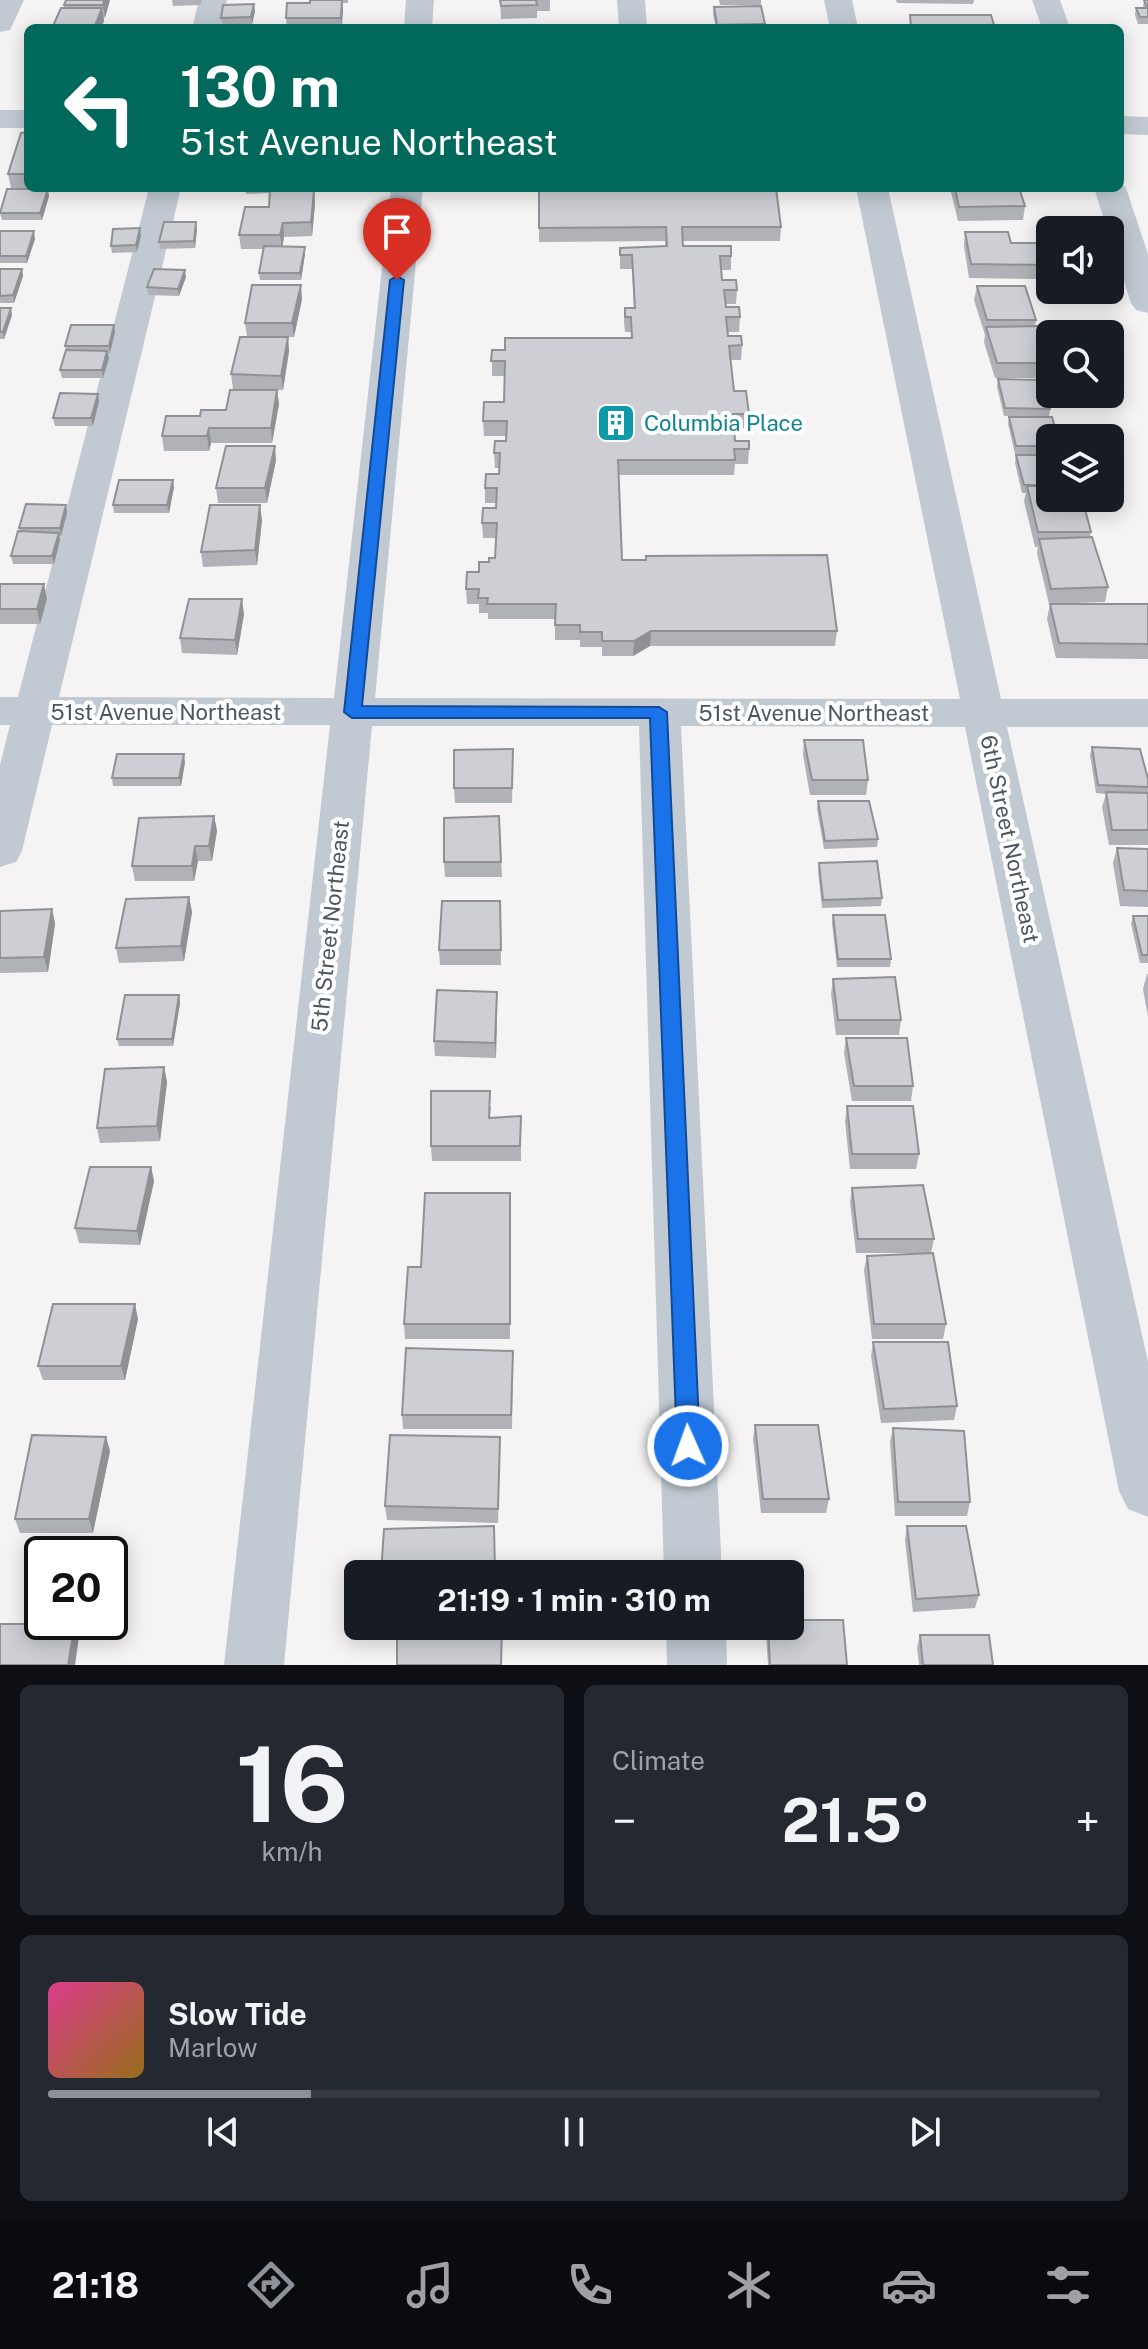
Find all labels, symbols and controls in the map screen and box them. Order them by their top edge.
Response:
text: 130 m [180,54,340,120]
icon: left [48,56,152,160]
text: 51st Avenue Northeast [180,121,558,163]
pin [363,198,431,280]
icon: arrive [375,210,419,254]
map controls [1036,216,1124,512]
button: sound [1036,216,1124,304]
button: search [1036,320,1124,408]
building icon: Columbia Place [595,402,637,444]
place label: Columbia Place [644,410,803,436]
button: layers [1036,424,1124,512]
street label: 51st Avenue Northeast [51,699,281,725]
street label: 51st Avenue Northeast [699,700,929,726]
street label: 6th Street Northeast [975,733,1045,945]
street label: 5th Street Northeast [306,819,354,1033]
position arrow [646,1404,730,1488]
speed limit sign: 20 [24,1536,128,1640]
text: 21:19 · 1 min · 310 m [437,1582,711,1618]
text: 16 [235,1723,349,1845]
text: Climate [612,1745,705,1776]
text: 21.5° [782,1785,930,1856]
text: − [612,1795,636,1847]
text: + [1076,1795,1100,1847]
text: km/h [261,1836,323,1867]
text: Slow Tide [168,1996,307,2032]
text: Marlow [168,2032,258,2063]
icon: previous [201,2110,245,2154]
icon: pause [552,2110,596,2154]
icon: next [903,2110,947,2154]
icon: directions [243,2257,299,2313]
icon: music [402,2257,458,2313]
icon: phone [562,2257,618,2313]
icon: climate [721,2257,777,2313]
icon: car [881,2257,937,2313]
icon: filters [1040,2257,1096,2313]
text: 21:18 [52,2264,139,2306]

